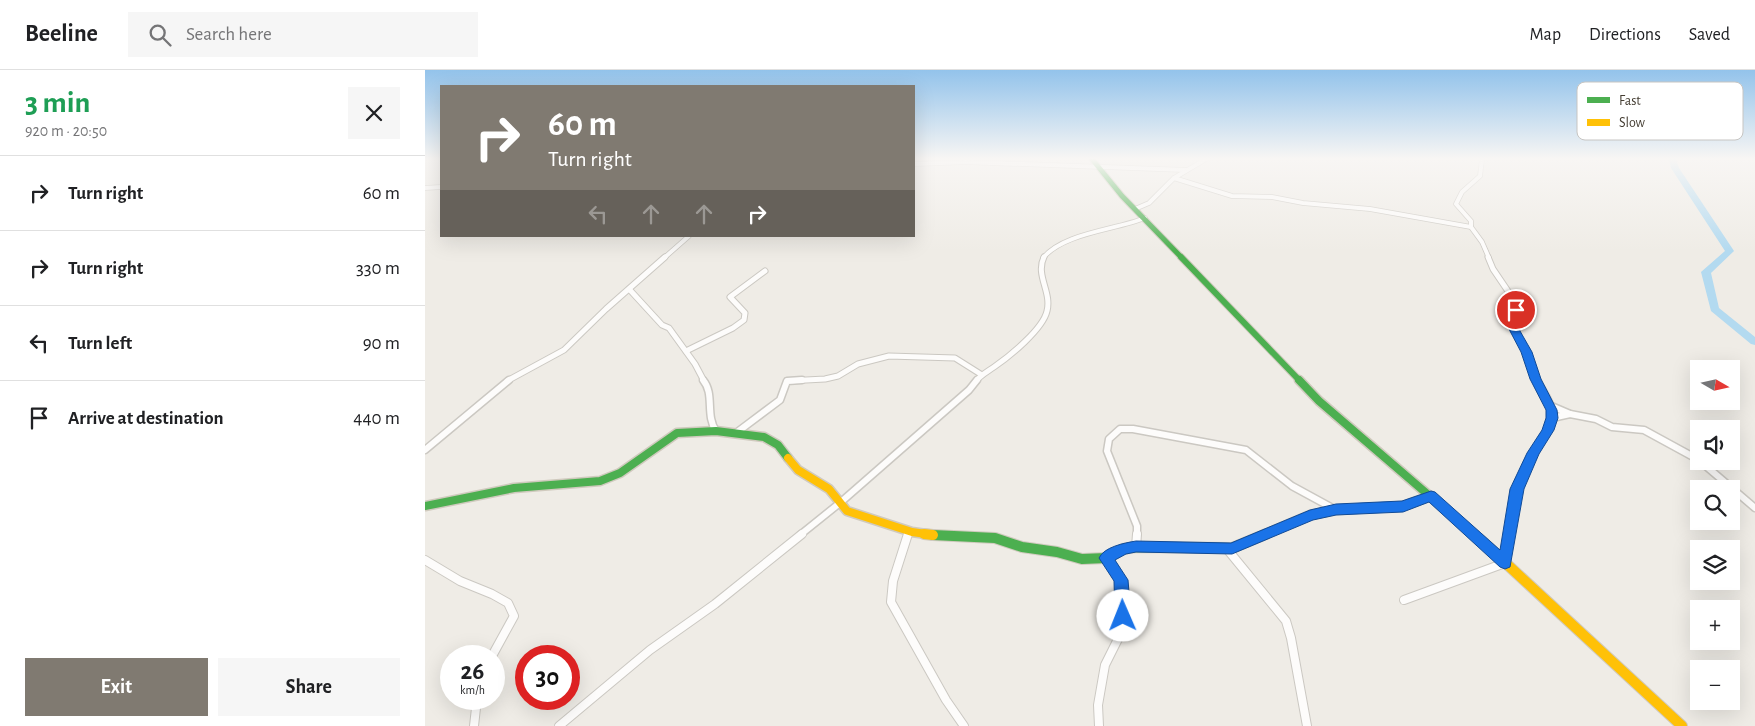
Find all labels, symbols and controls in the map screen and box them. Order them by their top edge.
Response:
search box [128,12,478,57]
icon: search [146,21,174,49]
text: Beeline [25,22,98,46]
text: Search here [186,25,272,44]
text: Map [1530,26,1561,44]
text: Directions [1589,26,1661,44]
text: Saved [1689,26,1730,44]
legend [1577,82,1743,140]
button: close [348,87,400,139]
text: 3 min [25,88,90,118]
text: Fast [1619,94,1641,108]
icon: right [465,105,530,170]
text: 60 m [548,107,617,142]
text: Slow [1619,116,1646,130]
text: 920 m · 20:50 [25,123,107,139]
text: Turn right [548,148,632,170]
icon: right [25,179,53,207]
text: Turn right [68,184,143,203]
text: 60 m [363,184,400,203]
icon: left [584,200,612,228]
icon: ahead [637,200,665,228]
icon: ahead [690,200,718,228]
icon: right [743,200,771,228]
icon: right [25,254,53,282]
text: Turn right [68,259,143,278]
text: 330 m [356,259,400,278]
pin [1495,289,1537,331]
icon: arrive [1502,296,1530,324]
icon: left [25,329,53,357]
text: Turn left [68,334,132,353]
text: 90 m [363,334,400,353]
north arrow [1690,360,1740,410]
map controls [1690,360,1740,710]
icon: arrive [25,404,53,432]
text: Arrive at destination [68,409,224,428]
text: 440 m [353,409,400,428]
button: sound [1690,420,1740,470]
button: search [1690,480,1740,530]
button: layers [1690,540,1740,590]
position arrow [1096,589,1148,641]
button: + [1690,600,1740,650]
speed limit sign: 30 [515,645,580,710]
button: Exit [25,658,208,716]
button: Share [218,658,400,716]
text: 26 [461,659,484,684]
button: − [1690,660,1740,710]
text: km/h [460,684,485,696]

